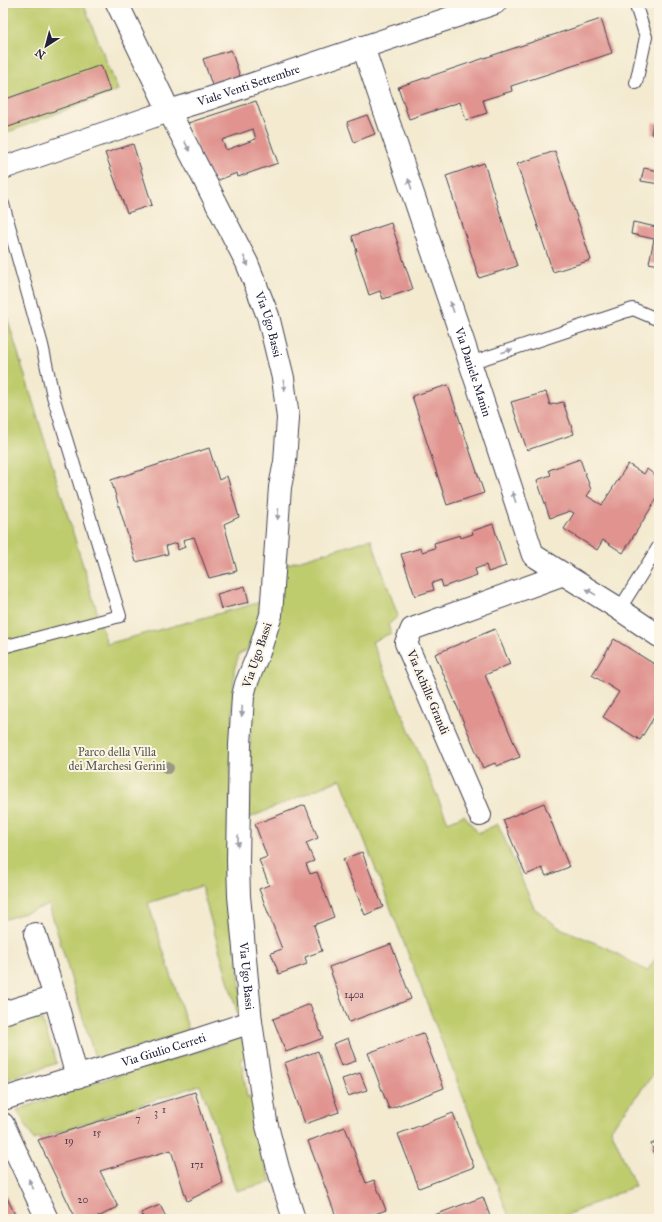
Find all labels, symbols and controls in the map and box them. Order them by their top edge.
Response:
north arrow [26,26,66,66]
text: N [32,45,48,62]
street label: Viale Venti Settembre [194,62,302,109]
one-way arrow [183,140,190,151]
one-way arrow [406,177,412,189]
one-way arrow [243,256,249,267]
street label: Via Ugo Bassi [252,289,285,359]
one-way arrow [448,301,454,313]
street label: Via Daniele Manin [451,324,494,419]
one-way arrow [501,348,513,354]
one-way arrow [281,379,287,391]
one-way arrow [511,491,517,503]
one-way arrow [274,508,281,520]
one-way arrow [586,588,597,595]
street label: Via Ugo Bassi [239,620,276,691]
street label: Via Achille Grandi [403,647,452,737]
one-way arrow [239,705,246,717]
park label: Parco della Villa dei Marchesi Gerini [68,745,166,773]
one-way arrow [235,835,241,848]
street label: Via Ugo Bassi [236,940,257,1011]
house number: 140a [344,989,365,1001]
street label: Via Giulio Cerreti [119,1030,208,1070]
house number: 1 [162,1104,166,1116]
house number: 3 [154,1107,158,1119]
house number: 7 [135,1113,141,1125]
house number: 15 [93,1127,102,1139]
house number: 19 [64,1135,74,1147]
house number: 171 [190,1159,204,1171]
one-way arrow [28,1178,34,1189]
house number: 20 [78,1194,89,1206]

